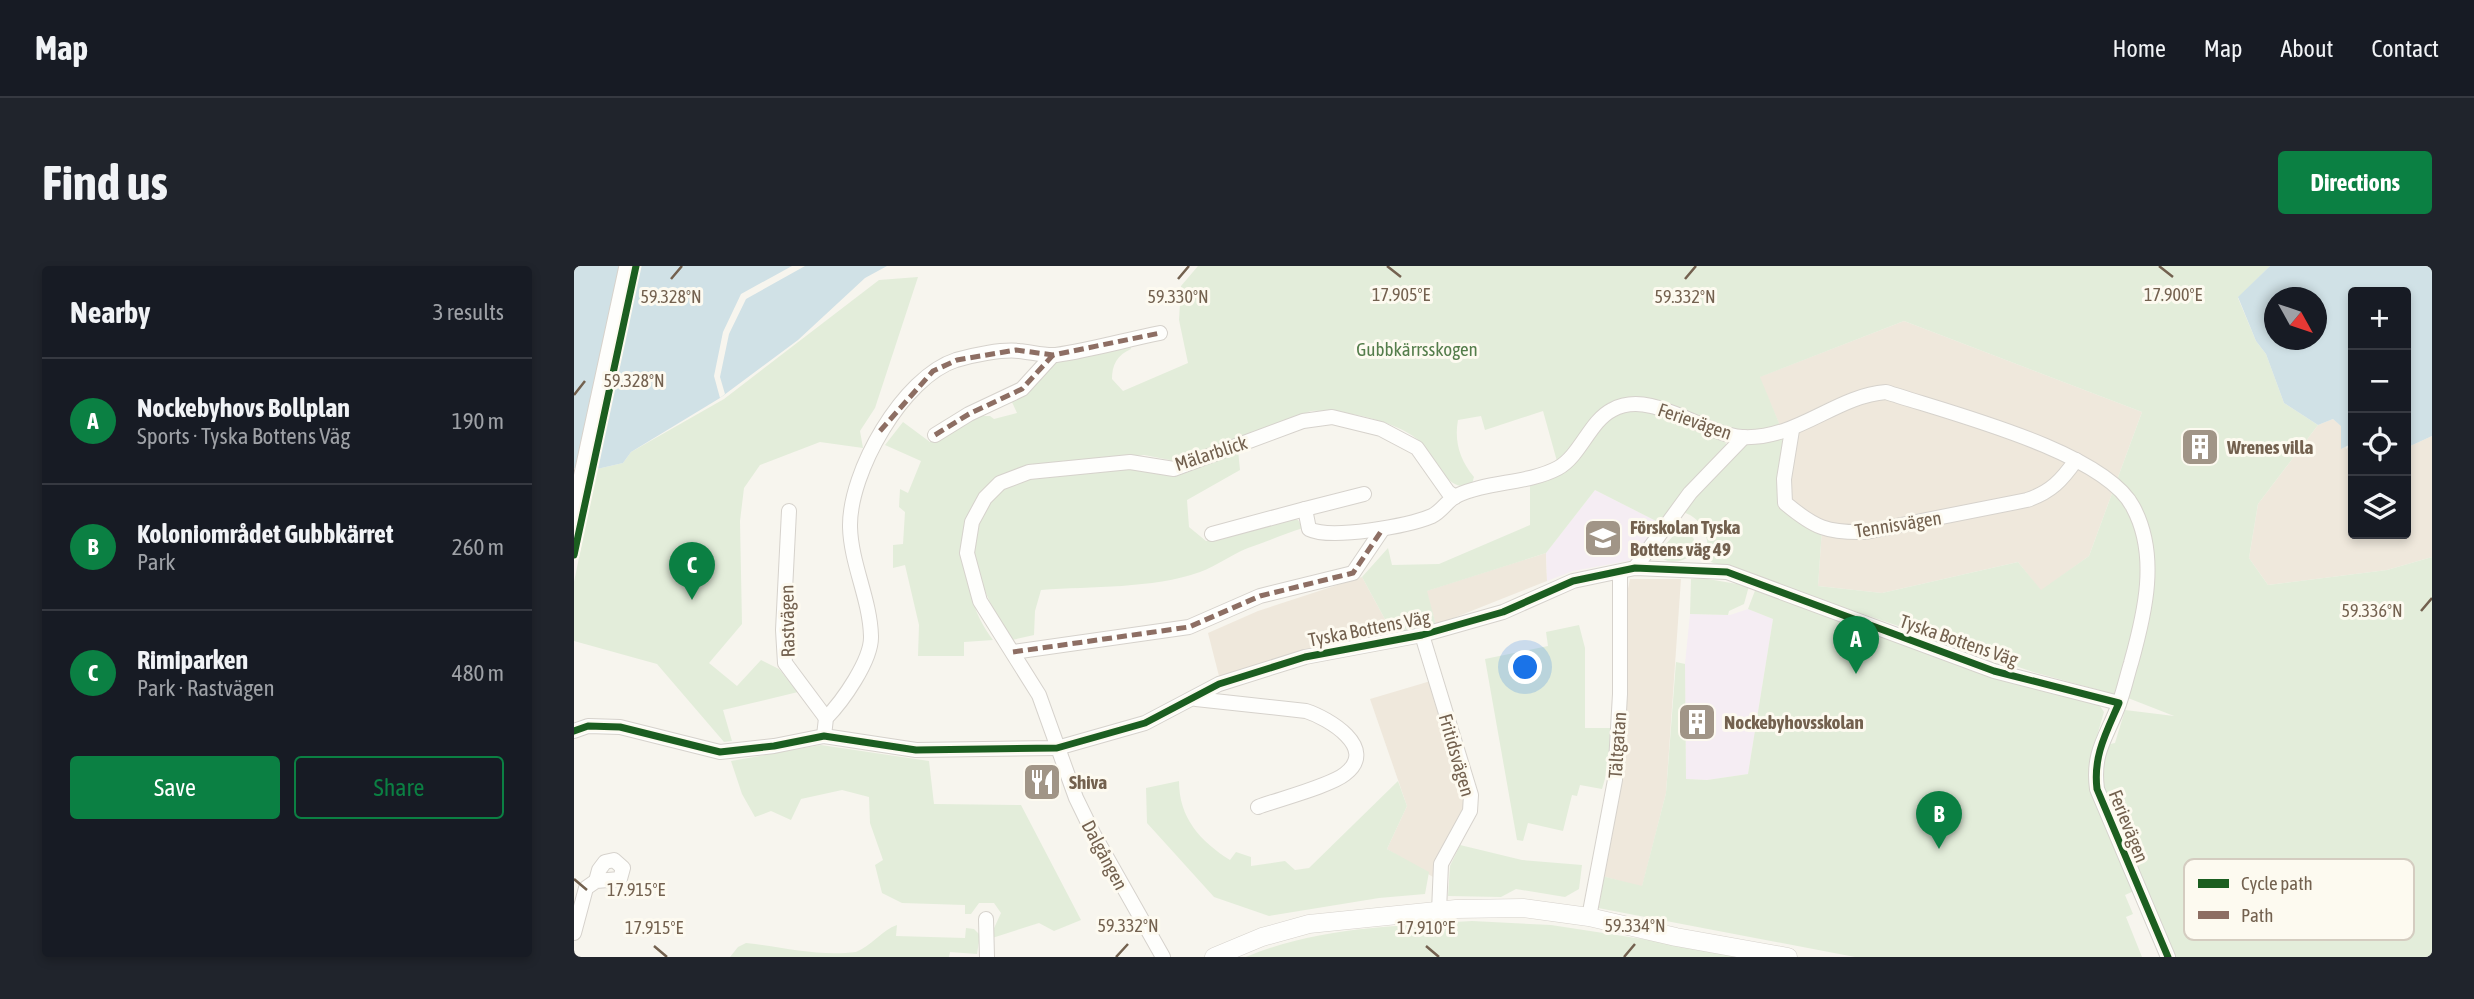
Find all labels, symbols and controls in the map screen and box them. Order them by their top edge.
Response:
text: Map [35,29,88,67]
text: Home [2112,35,2166,62]
text: Map [2204,35,2242,62]
text: About [2280,35,2333,62]
text: Contact [2371,35,2439,62]
button: Directions [2278,151,2432,214]
text: Find us [42,154,168,210]
text: 17.905°E [1372,284,1430,305]
text: 17.900°E [2144,284,2202,305]
text: 59.328°N [640,286,702,307]
text: 59.330°N [1147,286,1209,307]
text: 59.332°N [1654,286,1716,307]
north arrow [2264,287,2327,350]
map controls [2348,287,2411,539]
button: + [2348,287,2411,350]
text: Nearby [70,295,150,329]
text: 3 results [433,299,504,325]
park label: Gubbkärrsskogen [1356,338,1478,360]
button: − [2348,350,2411,413]
text: 59.328°N [603,370,665,391]
text: Nockebyhovs Bollplan [137,393,350,423]
street label: Ferievägen [1655,398,1735,444]
text: A [87,408,99,434]
text: 190 m [452,408,504,434]
button: locate [2348,413,2411,476]
text: Sports · Tyska Bottens Väg [137,423,350,449]
building icon: Wrenes villa [2179,426,2221,468]
street label: Mälarblick [1172,431,1251,475]
place label: Wrenes villa [2226,436,2313,458]
button: layers [2348,476,2411,539]
street label: Tennisvägen [1853,506,1943,542]
place label: Förskolan Tyska Bottens väg 49 [1630,516,1741,560]
school or university icon: Förskolan Tyska Bottens väg 49 [1582,517,1624,559]
text: Koloniområdet Gubbkärret [137,519,393,549]
text: B [88,534,98,560]
text: 260 m [452,534,504,560]
pin: C [669,542,715,600]
text: Park [137,549,175,575]
street label: Rastvägen [775,585,799,657]
text: 59.336°N [2341,600,2403,621]
street label: Tyska Bottens Väg [1306,605,1433,651]
street label: Tyska Bottens Väg [1897,609,2022,671]
pin: A [1833,616,1879,674]
text: Rimiparken [137,645,248,675]
your location [1508,650,1542,684]
text: C [88,660,98,686]
text: 480 m [452,660,504,686]
text: Park · Rastvägen [137,675,275,701]
building icon: Nockebyhovsskolan [1676,701,1718,743]
street label: Fritidsvägen [1435,711,1479,799]
street label: Tältgatan [1604,711,1630,779]
place label: Nockebyhovsskolan [1724,711,1864,733]
button: Save [70,756,280,819]
button: Share [294,756,504,819]
restaurant icon: Shiva [1021,761,1063,803]
place label: Shiva [1069,771,1107,793]
street label: Ferievägen [2104,786,2154,866]
pin: B [1916,791,1962,849]
street label: Dalgången [1078,816,1132,894]
legend [2184,859,2414,940]
text: Cycle path [2241,872,2313,894]
text: 17.915°E [607,879,665,900]
text: Path [2241,904,2273,926]
text: 59.332°N [1097,915,1159,936]
text: 59.334°N [1604,915,1666,936]
text: 17.915°E [625,917,683,938]
text: 17.910°E [1397,917,1455,938]

